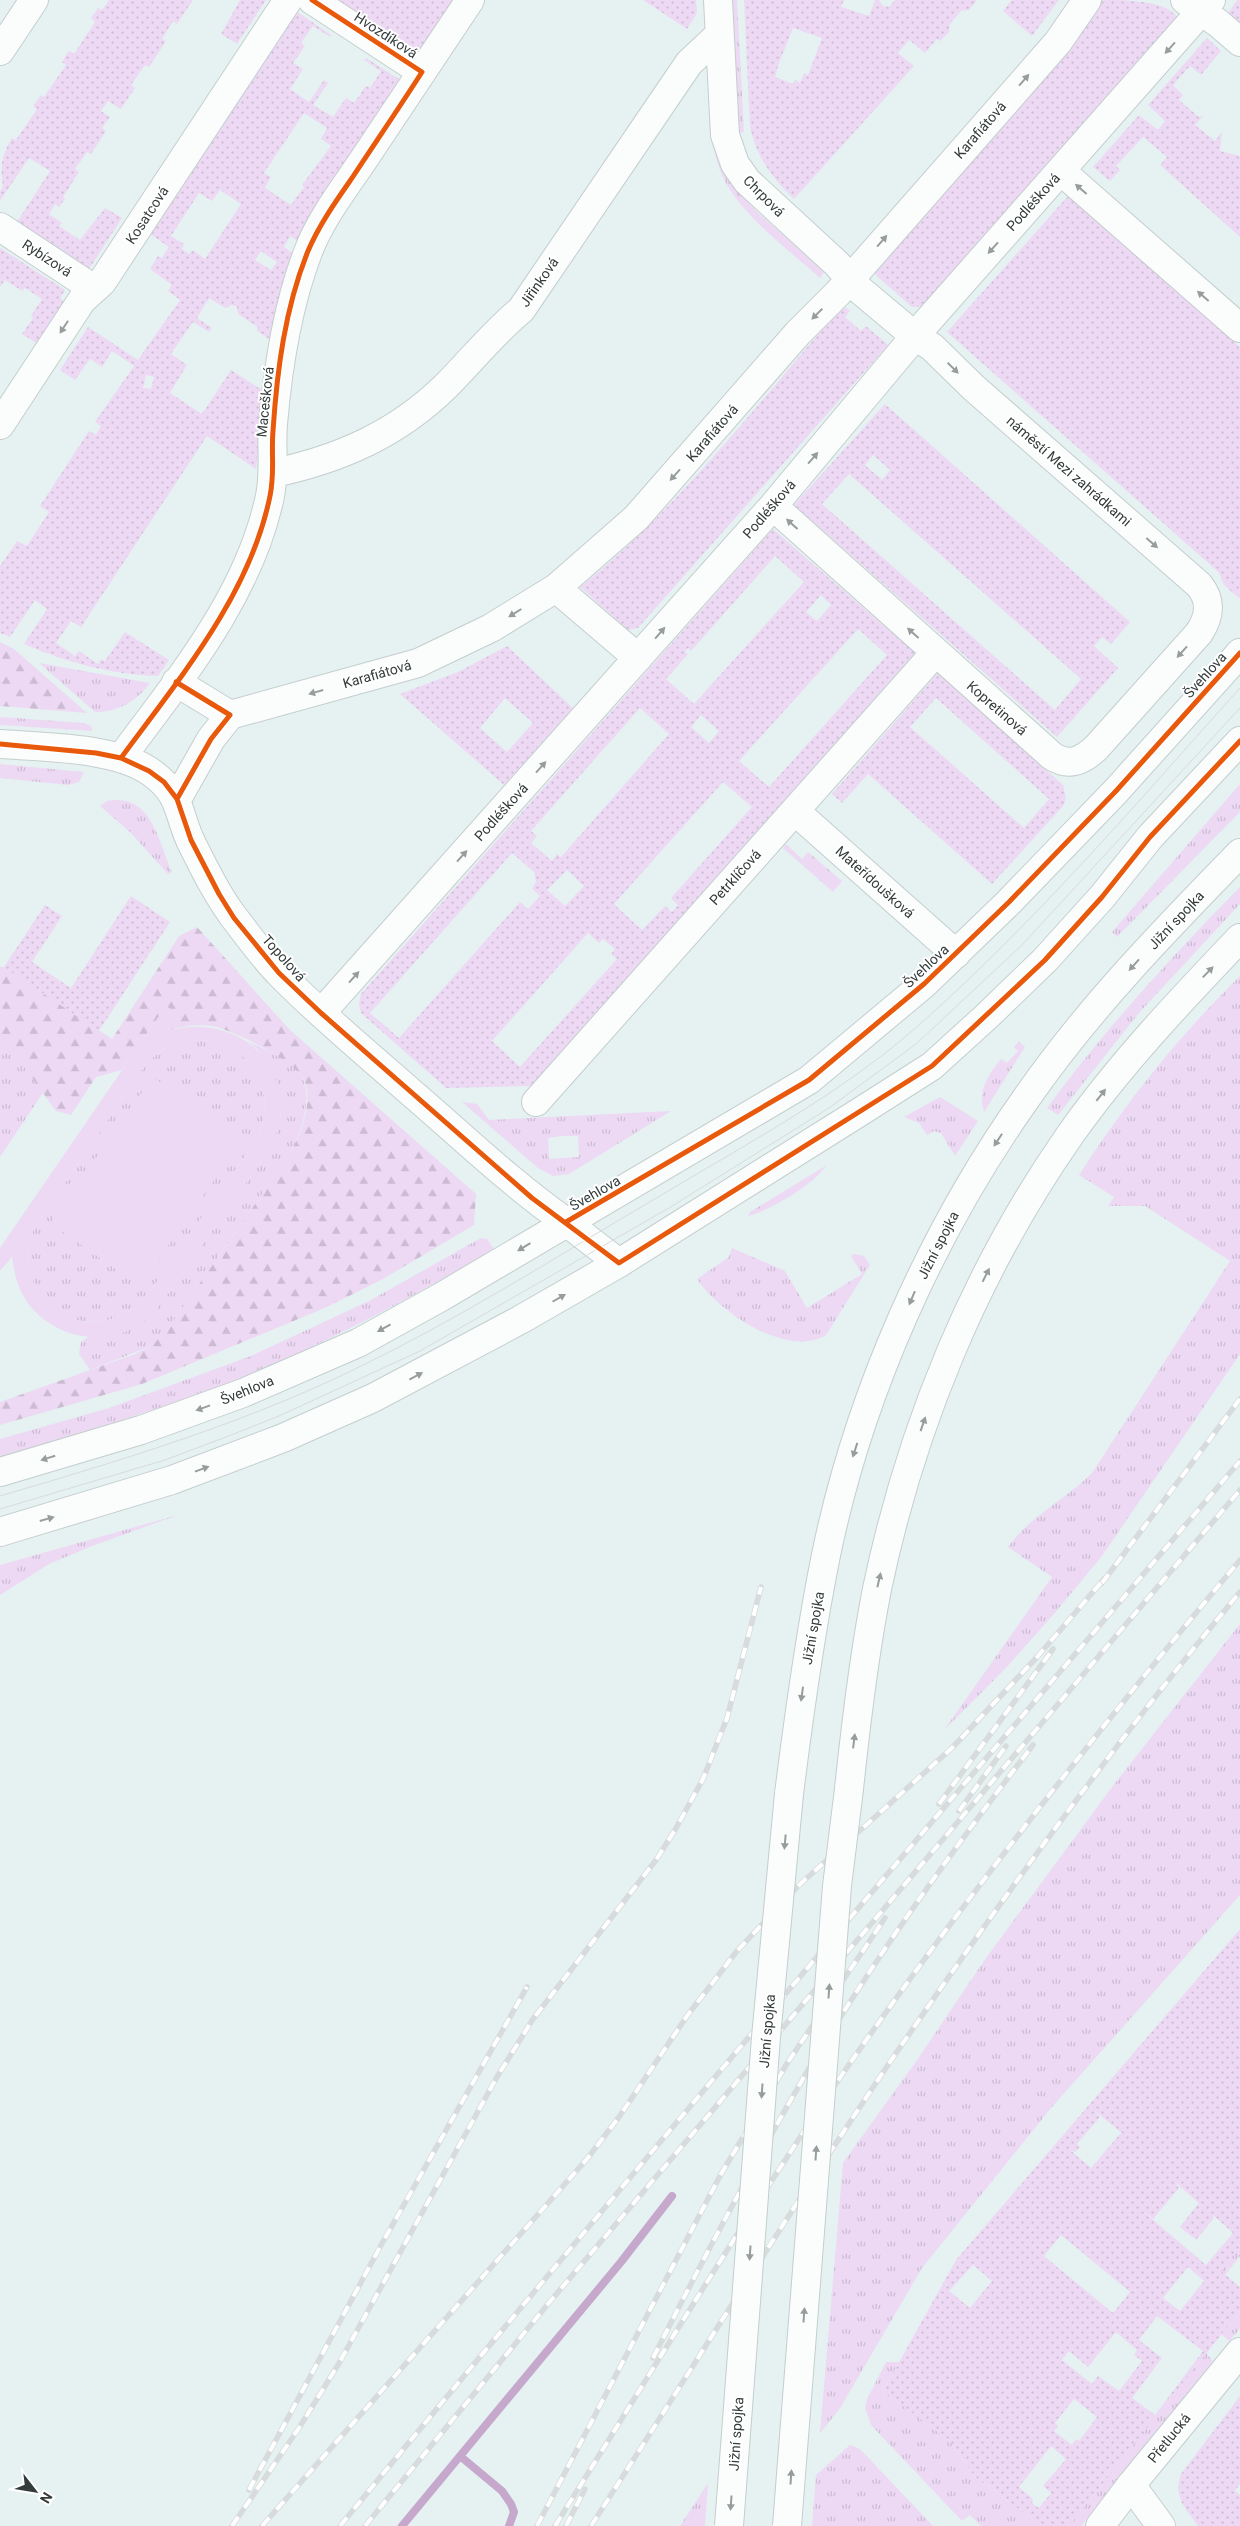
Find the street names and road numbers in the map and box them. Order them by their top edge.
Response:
street label: Hvozdíková [351,9,421,61]
street label: Karafiátová [951,98,1009,162]
street label: Podléšková [1003,170,1063,234]
street label: Chrpová [740,172,788,220]
street label: Kosatcová [122,183,172,247]
street label: Rybízová [19,236,75,280]
street label: Jiřinková [516,254,562,310]
street label: Macešková [253,366,277,438]
street label: Karafiátová [683,401,741,465]
street label: náměstí Mezi zahrádkami [1003,413,1135,529]
street label: Podléšková [739,477,799,541]
street label: Švehlova [1180,648,1230,701]
street label: Karafiátová [341,657,413,691]
street label: Kopretinová [964,678,1030,738]
street label: Podléšková [471,780,531,844]
street label: Mateřídoušková [832,843,918,921]
street label: Petrklíčová [706,846,764,908]
street label: Jižní spojka [1145,888,1207,952]
street label: Topolová [259,931,309,985]
street label: Švehlova [899,940,952,991]
street label: Švehlova [566,1171,623,1214]
street label: Jižní spojka [914,1208,962,1282]
street label: Švehlova [218,1371,276,1408]
street label: Jižní spojka [799,1590,827,1666]
street label: Jižní spojka [756,1993,778,2069]
street label: Jižní spojka [725,2397,747,2471]
street label: Přetlucká [1144,2410,1194,2466]

